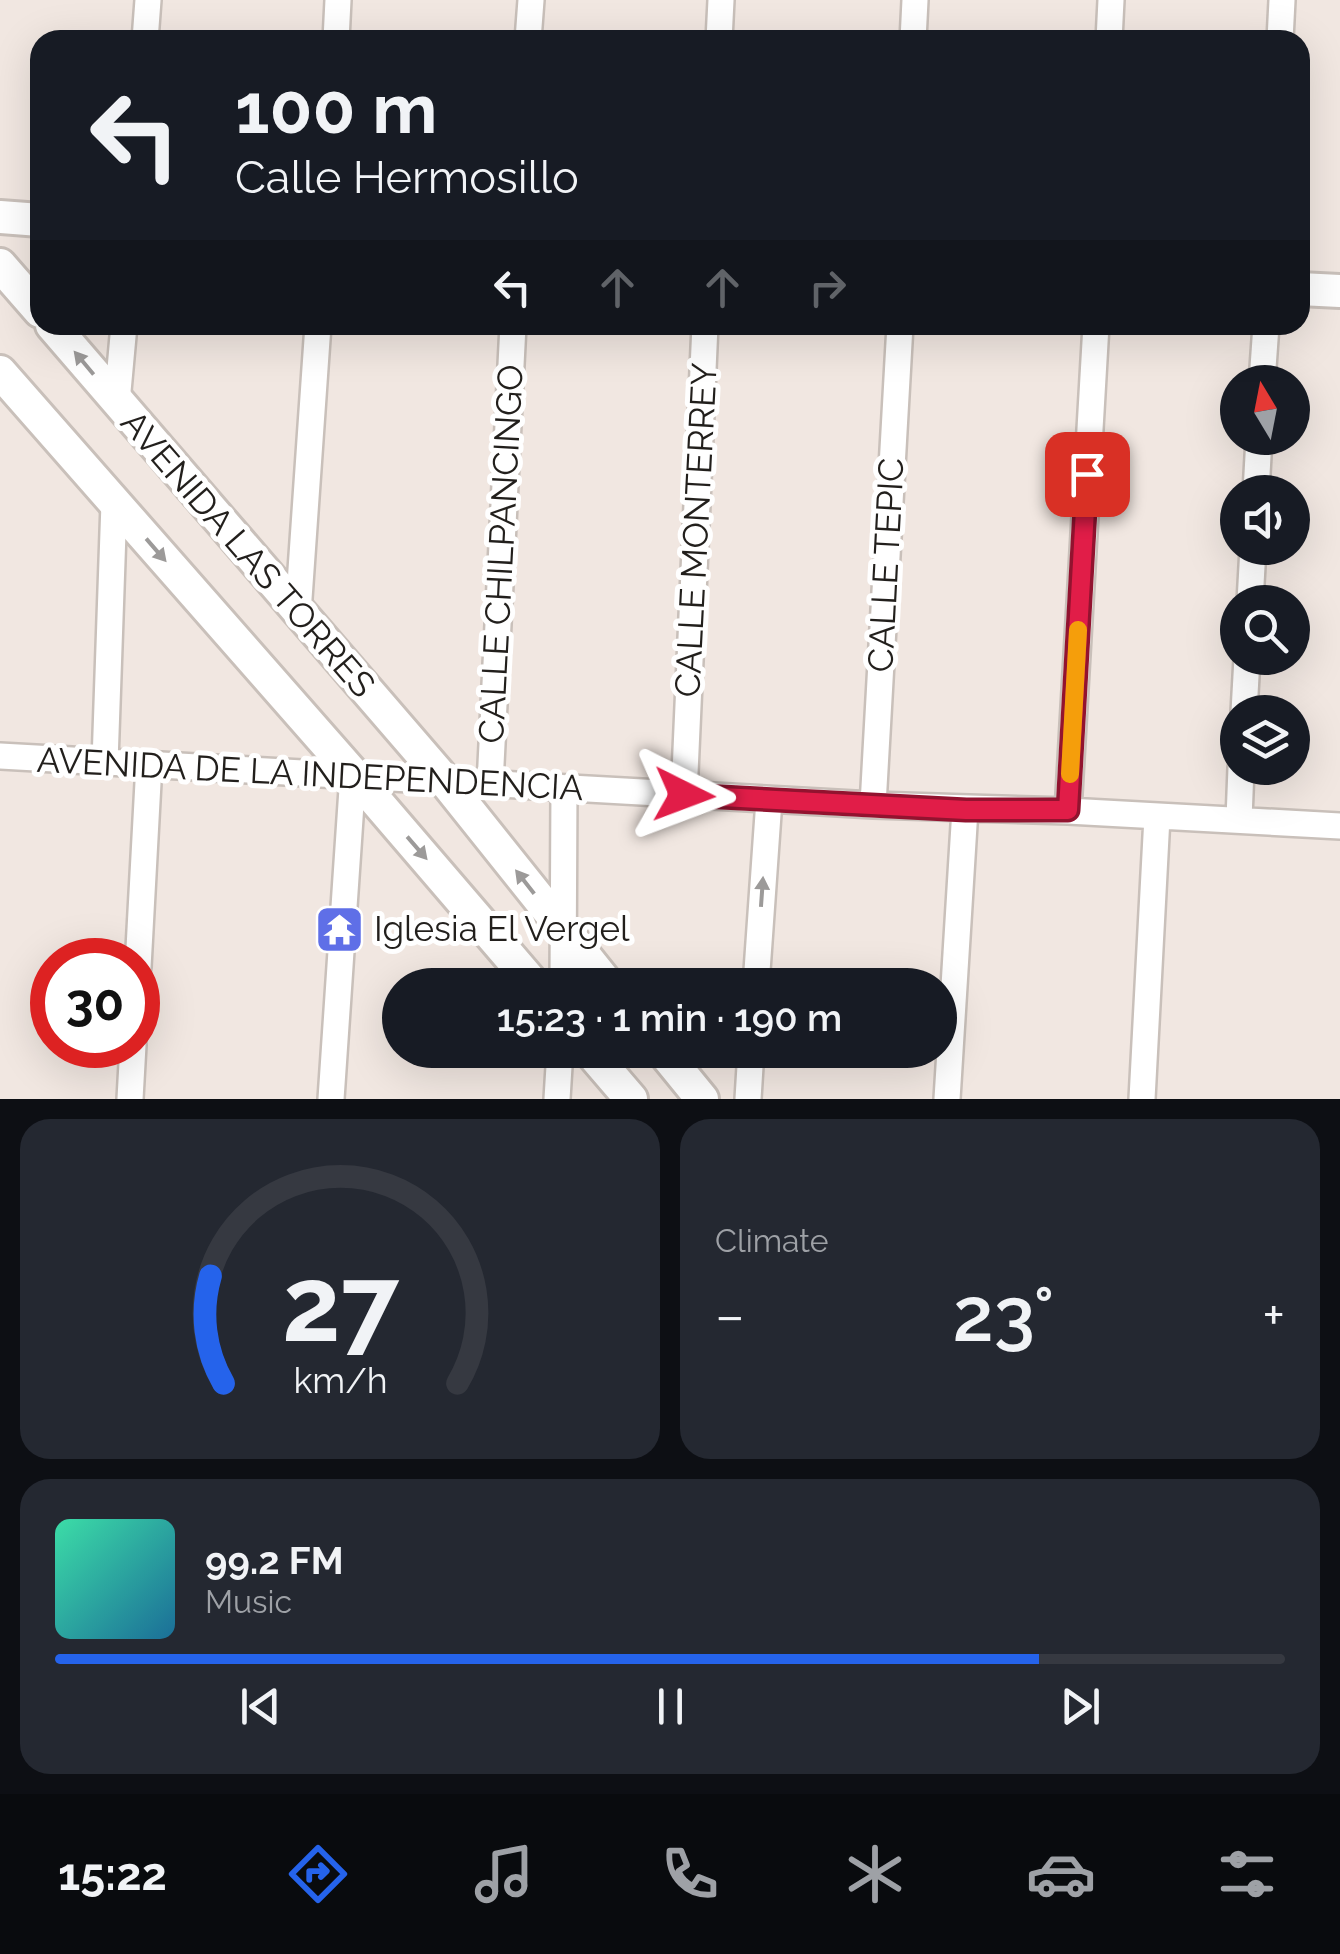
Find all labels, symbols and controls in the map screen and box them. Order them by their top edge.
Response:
text: 100 m [235,67,438,149]
icon: left [70,70,200,200]
text: Calle Hermosillo [235,151,579,204]
icon: left [485,260,540,315]
icon: ahead [590,260,645,315]
icon: ahead [695,260,750,315]
icon: right [800,260,855,315]
one-way arrow [73,351,95,376]
street label: CALLE MONTERREY [666,361,725,698]
street label: CALLE CHILPANCINGO [470,364,531,744]
north arrow [1220,365,1310,455]
map controls [1220,365,1310,785]
street label: AVENIDA LAS TORRES [113,402,384,705]
pin [1045,432,1130,517]
icon: arrive [1060,447,1115,502]
street label: CALLE TEPIC [859,457,912,673]
button: sound [1220,475,1310,565]
one-way arrow [145,538,167,563]
button: search [1220,585,1310,675]
button: layers [1220,695,1310,785]
street label: AVENIDA DE LA INDEPENDENCIA [36,739,585,808]
position arrow [632,743,736,847]
one-way arrow [405,835,427,860]
one-way arrow [515,869,535,895]
one-way arrow [755,876,771,908]
temple icon: Iglesia El Vergel [313,903,365,955]
place label: Iglesia El Vergel [374,908,630,949]
speed limit sign: 30 [30,938,160,1068]
text: 15:23 · 1 min · 190 m [497,995,842,1040]
text: Climate [715,1222,829,1259]
text: 27 [281,1243,399,1365]
text: 23° [953,1270,1054,1359]
text: − [715,1283,745,1348]
text: + [1262,1283,1285,1348]
text: km/h [293,1359,387,1401]
text: 99.2 FM [205,1538,344,1583]
text: Music [205,1583,292,1620]
icon: previous [233,1679,288,1734]
icon: pause [643,1679,698,1734]
icon: next [1053,1679,1108,1734]
icon: directions [283,1839,353,1909]
icon: music [469,1839,539,1909]
icon: phone [655,1839,725,1909]
icon: climate [840,1839,910,1909]
icon: car [1026,1839,1096,1909]
icon: filters [1212,1839,1282,1909]
text: 15:22 [58,1848,167,1901]

